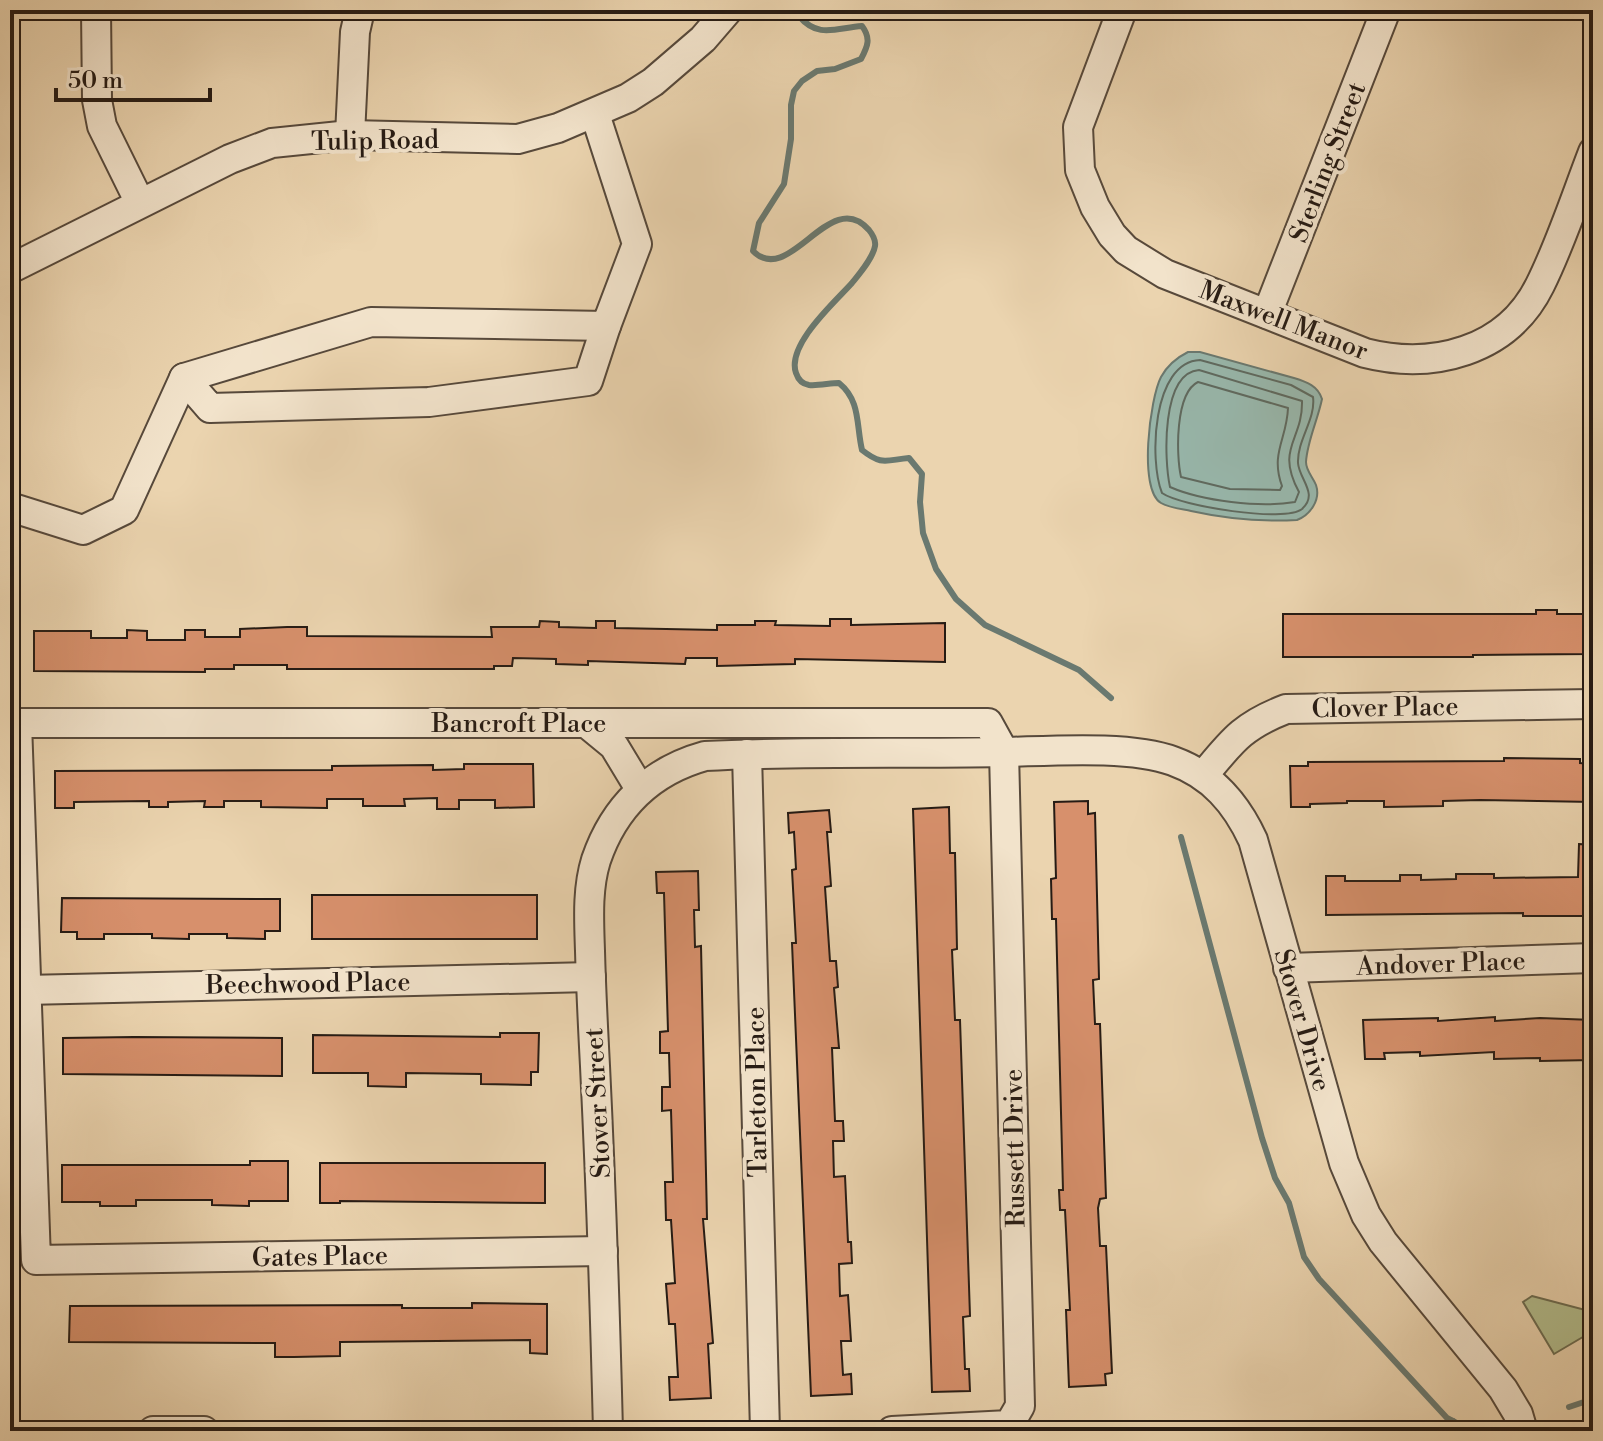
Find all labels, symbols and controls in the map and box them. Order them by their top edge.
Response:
scale bar [56,52,210,102]
text: 50 m [68,66,123,96]
street label: Sterling Street [1283,78,1373,247]
street label: Tulip Road [311,124,439,158]
street label: Maxwell Manor [1195,274,1373,368]
street label: Clover Place [1311,691,1459,725]
street label: Bancroft Place [431,708,606,740]
street label: Andover Place [1355,945,1526,983]
street label: Stover Drive [1266,946,1338,1095]
street label: Beechwood Place [204,966,411,1002]
street label: Tarleton Place [740,1006,774,1178]
street label: Stover Street [578,1027,618,1179]
street label: Russett Drive [998,1068,1032,1228]
street label: Gates Place [252,1240,388,1274]

